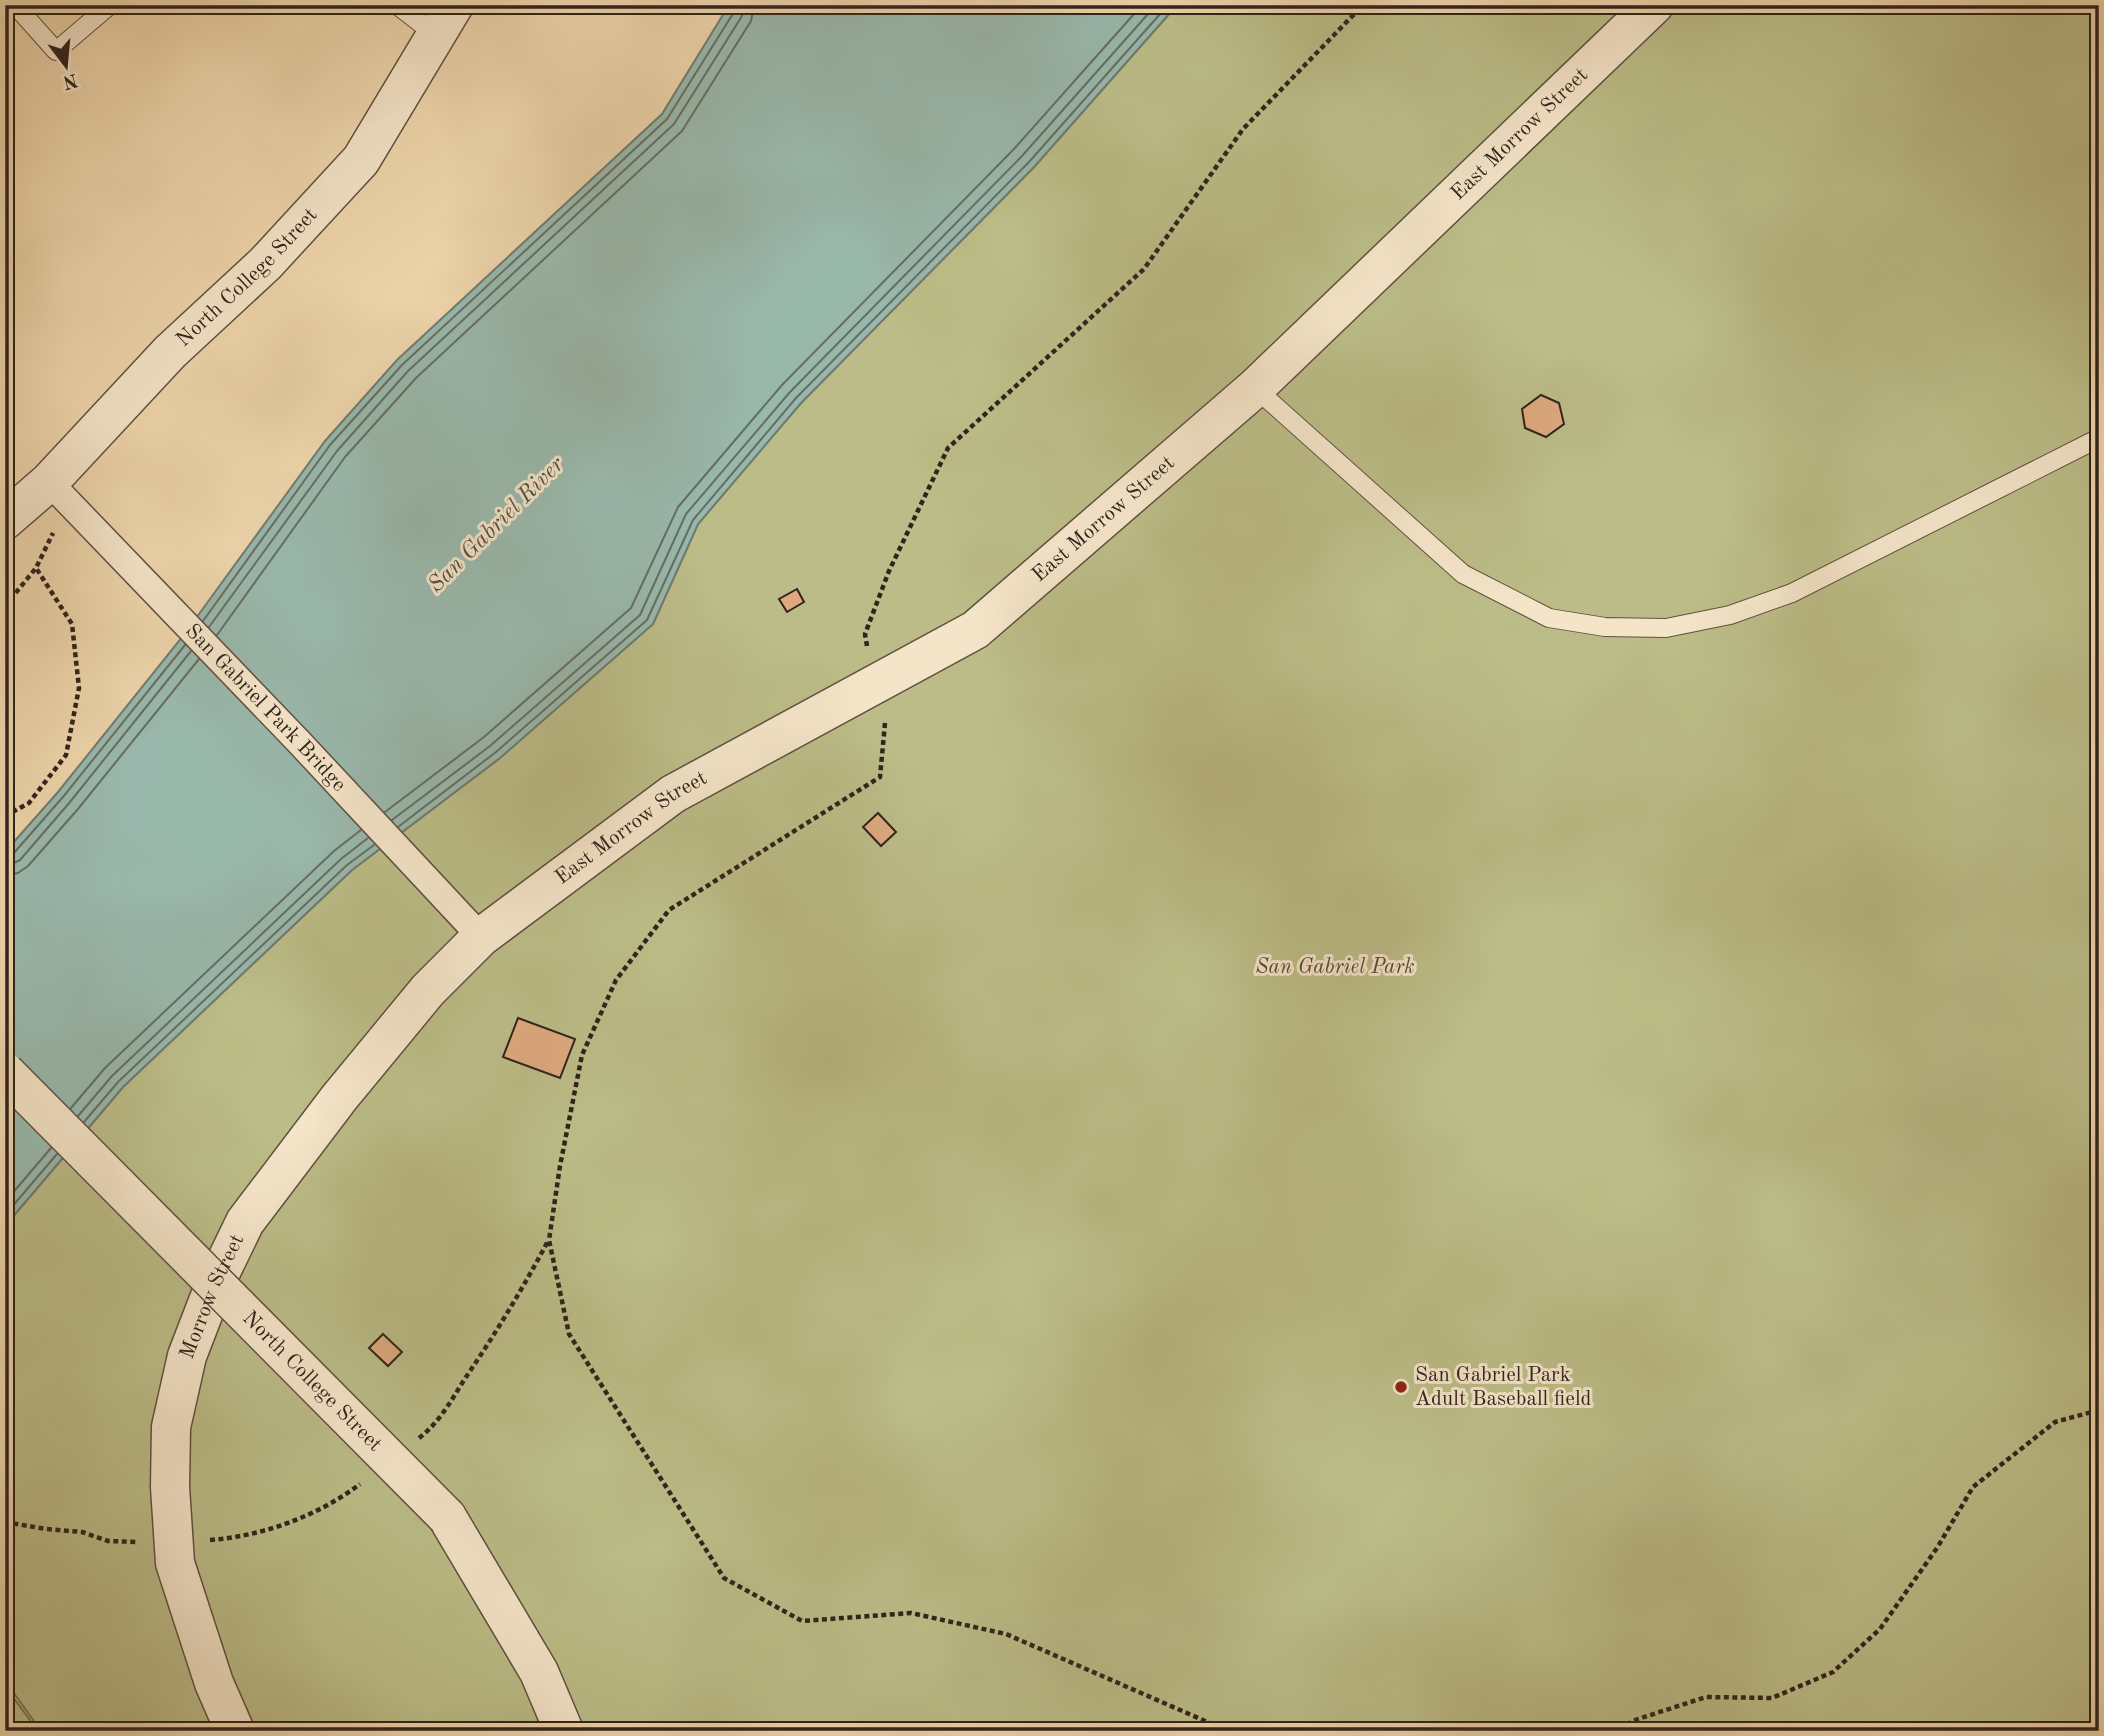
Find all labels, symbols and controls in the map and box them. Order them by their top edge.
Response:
north arrow [32,32,102,102]
street label: East Morrow Street [1447,64,1592,204]
text: N [60,69,80,91]
street label: North College Street [173,204,321,351]
water label: San Gabriel River [424,452,569,597]
street label: East Morrow Street [1028,452,1179,586]
street label: San Gabriel Park Bridge [181,620,350,796]
street label: East Morrow Street [551,767,710,888]
park label: San Gabriel Park [1255,957,1415,978]
street label: Morrow Street [176,1231,248,1362]
street label: North College Street [239,1307,386,1455]
place label: San Gabriel Park Adult Baseball field [1415,1365,1592,1410]
marker: San Gabriel Park Adult Baseball field [1393,1379,1409,1395]

